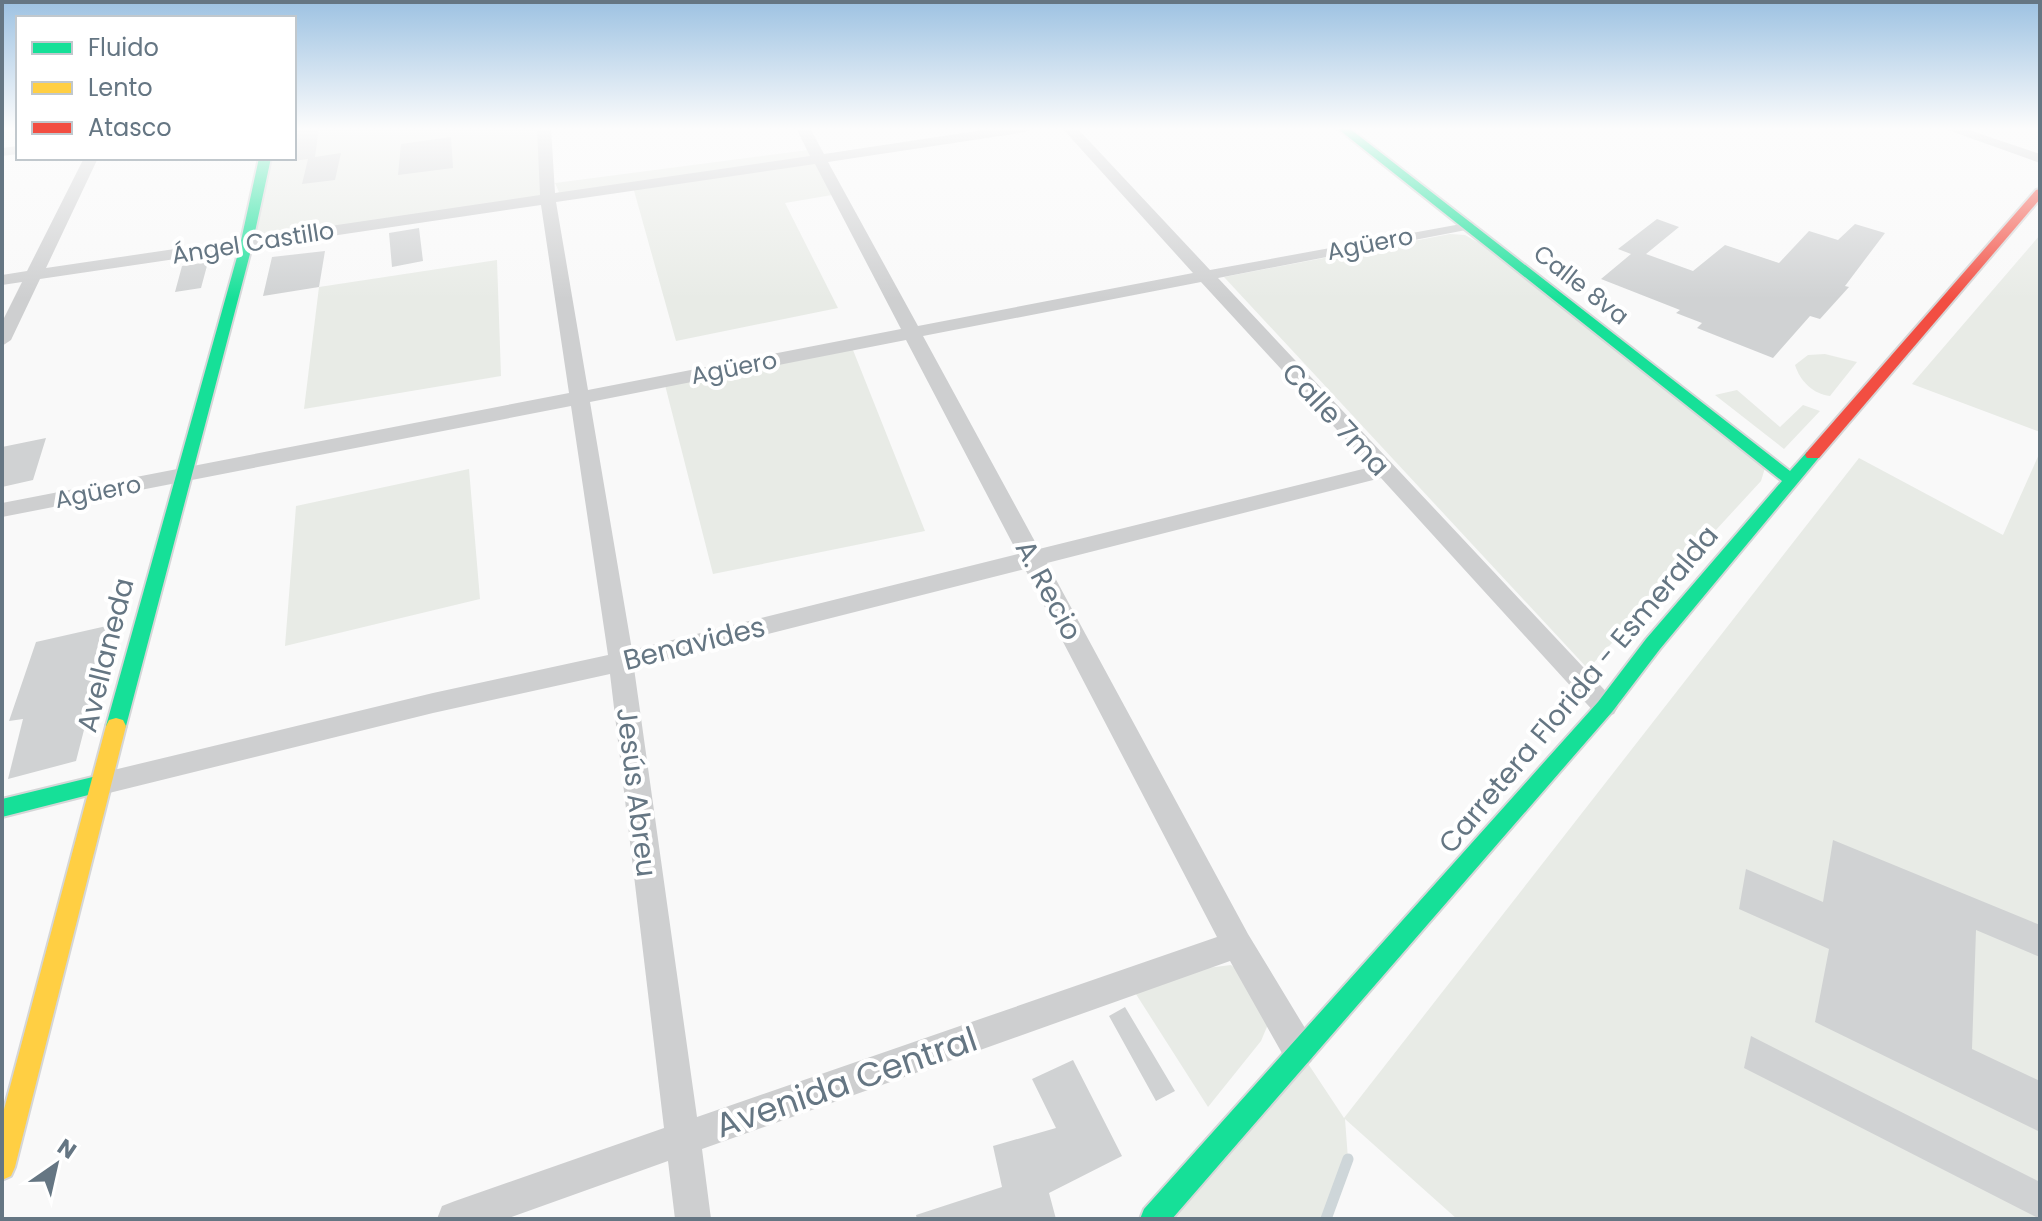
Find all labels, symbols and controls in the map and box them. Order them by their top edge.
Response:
legend [16,16,296,160]
text: Fluido [88,31,159,64]
text: Lento [88,71,153,104]
text: Atasco [88,111,172,144]
street label: Ángel Castillo [169,213,337,272]
street label: Agüero [1324,219,1416,268]
street label: Calle 8va [1527,237,1636,332]
street label: Agüero [688,343,780,392]
street label: Calle 7ma [1273,354,1398,485]
street label: Agüero [52,467,144,516]
street label: Carretera Florida - Esmeralda [1429,517,1727,862]
street label: A. Recio [1006,533,1091,647]
street label: Avellaneda [67,574,143,736]
street label: Benavides [619,607,769,680]
street label: Jesús Abreu [607,705,666,879]
street label: Avenida Central [709,1015,983,1149]
north arrow [16,1125,96,1205]
text: N [51,1131,82,1166]

